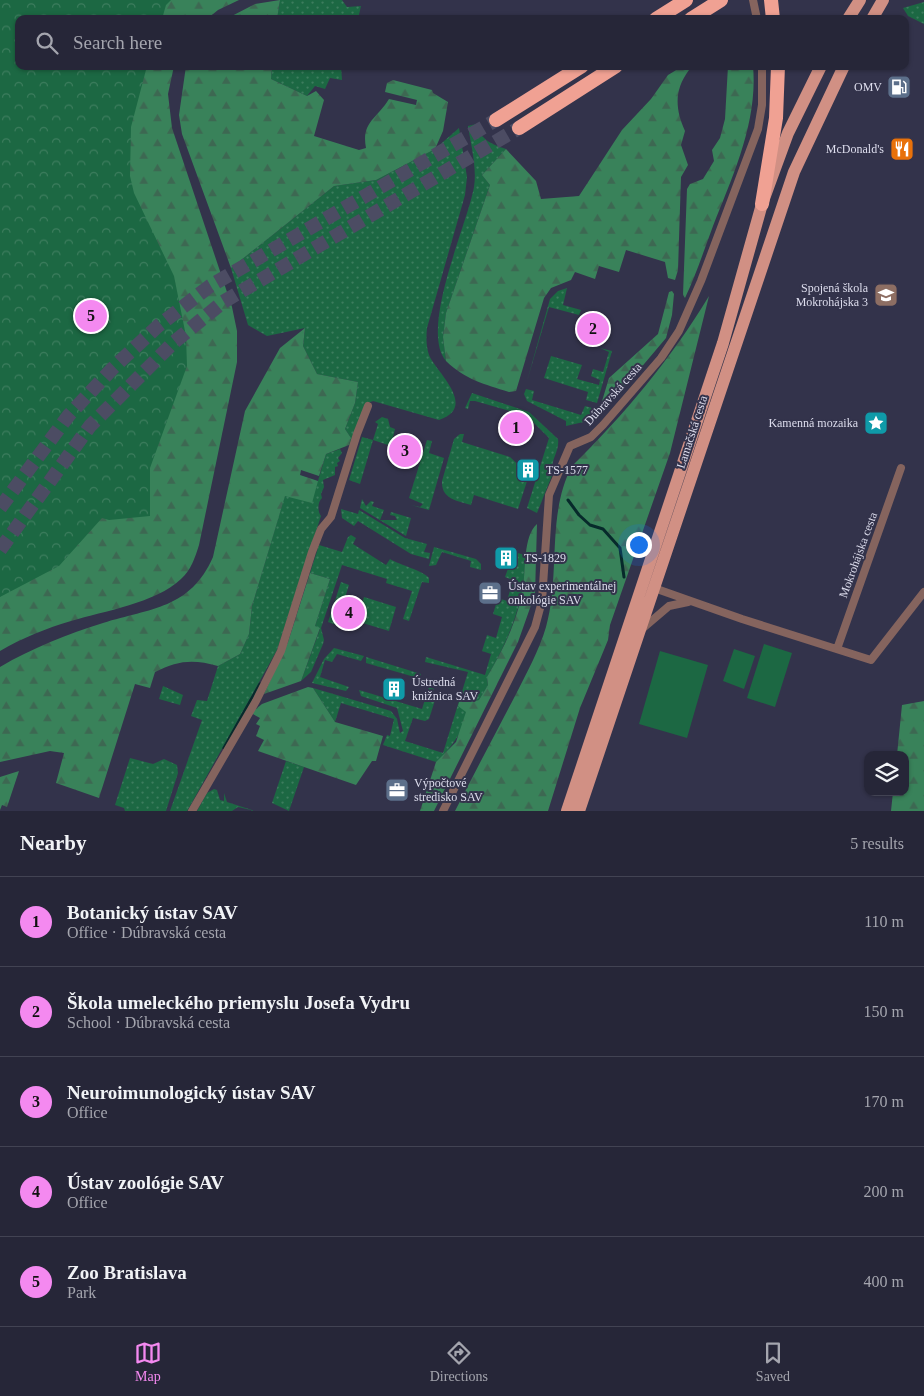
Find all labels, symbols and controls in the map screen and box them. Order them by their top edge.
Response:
search box [15,15,909,70]
icon: search [33,29,61,57]
text: Search here [73,32,162,53]
fuel station icon: OMV [886,74,912,100]
place label: OMV [854,80,882,94]
restaurant icon: McDonald's [889,136,915,162]
place label: McDonald's [826,142,884,156]
place label: Spojená škola Mokrohájska 3 [796,281,869,309]
school or university icon: Spojená škola Mokrohájska 3 [873,282,899,308]
pin: 5 [75,297,107,335]
pin: 2 [577,310,609,348]
street label: Dúbravská cesta [581,359,645,428]
street label: Lamačská cesta [674,393,711,470]
pin: 1 [500,409,532,447]
place icon: Kamenná mozaika [863,410,889,436]
place label: Kamenná mozaika [768,416,859,430]
pin: 3 [389,432,421,470]
building icon: TS-1577 [515,457,541,483]
place label: TS-1577 [546,463,588,477]
street label: Mokrohájska cesta [836,510,880,600]
your location [626,532,652,558]
building icon: TS-1829 [493,545,519,571]
place label: TS-1829 [524,551,566,565]
place label: Ústav experimentálnej onkológie SAV [508,579,616,607]
office icon: Ústav experimentálnej onkológie SAV [477,580,503,606]
pin: 4 [333,594,365,632]
place label: Ústredná knižnica SAV [412,675,478,703]
building icon: Ústredná knižnica SAV [381,676,407,702]
map controls [864,751,909,796]
button: layers [864,751,909,796]
place label: Výpočtové stredisko SAV [414,776,483,804]
office icon: Výpočtové stredisko SAV [384,777,410,803]
text: Nearby [20,831,87,855]
text: 5 results [850,835,904,852]
text: Botanický ústav SAV [67,902,238,923]
text: 1 [32,913,40,930]
text: 110 m [864,913,904,930]
text: Office · Dúbravská cesta [67,924,226,941]
text: Škola umeleckého priemyslu Josefa Vydru [67,992,410,1013]
text: 2 [32,1003,40,1020]
text: 150 m [864,1003,904,1020]
text: School · Dúbravská cesta [67,1014,230,1031]
text: Neuroimunologický ústav SAV [67,1082,315,1103]
text: 3 [32,1093,40,1110]
text: 170 m [864,1093,904,1110]
text: Office [67,1104,108,1121]
text: Ústav zoológie SAV [67,1172,224,1193]
text: 4 [32,1183,40,1200]
text: 200 m [864,1183,904,1200]
text: Office [67,1194,108,1211]
text: Zoo Bratislava [67,1262,187,1283]
text: 5 [32,1273,40,1290]
text: 400 m [864,1273,904,1290]
text: Park [67,1284,96,1301]
tab: Map [134,1339,162,1385]
tab: Directions [430,1339,488,1385]
tab: Saved [756,1339,790,1385]

